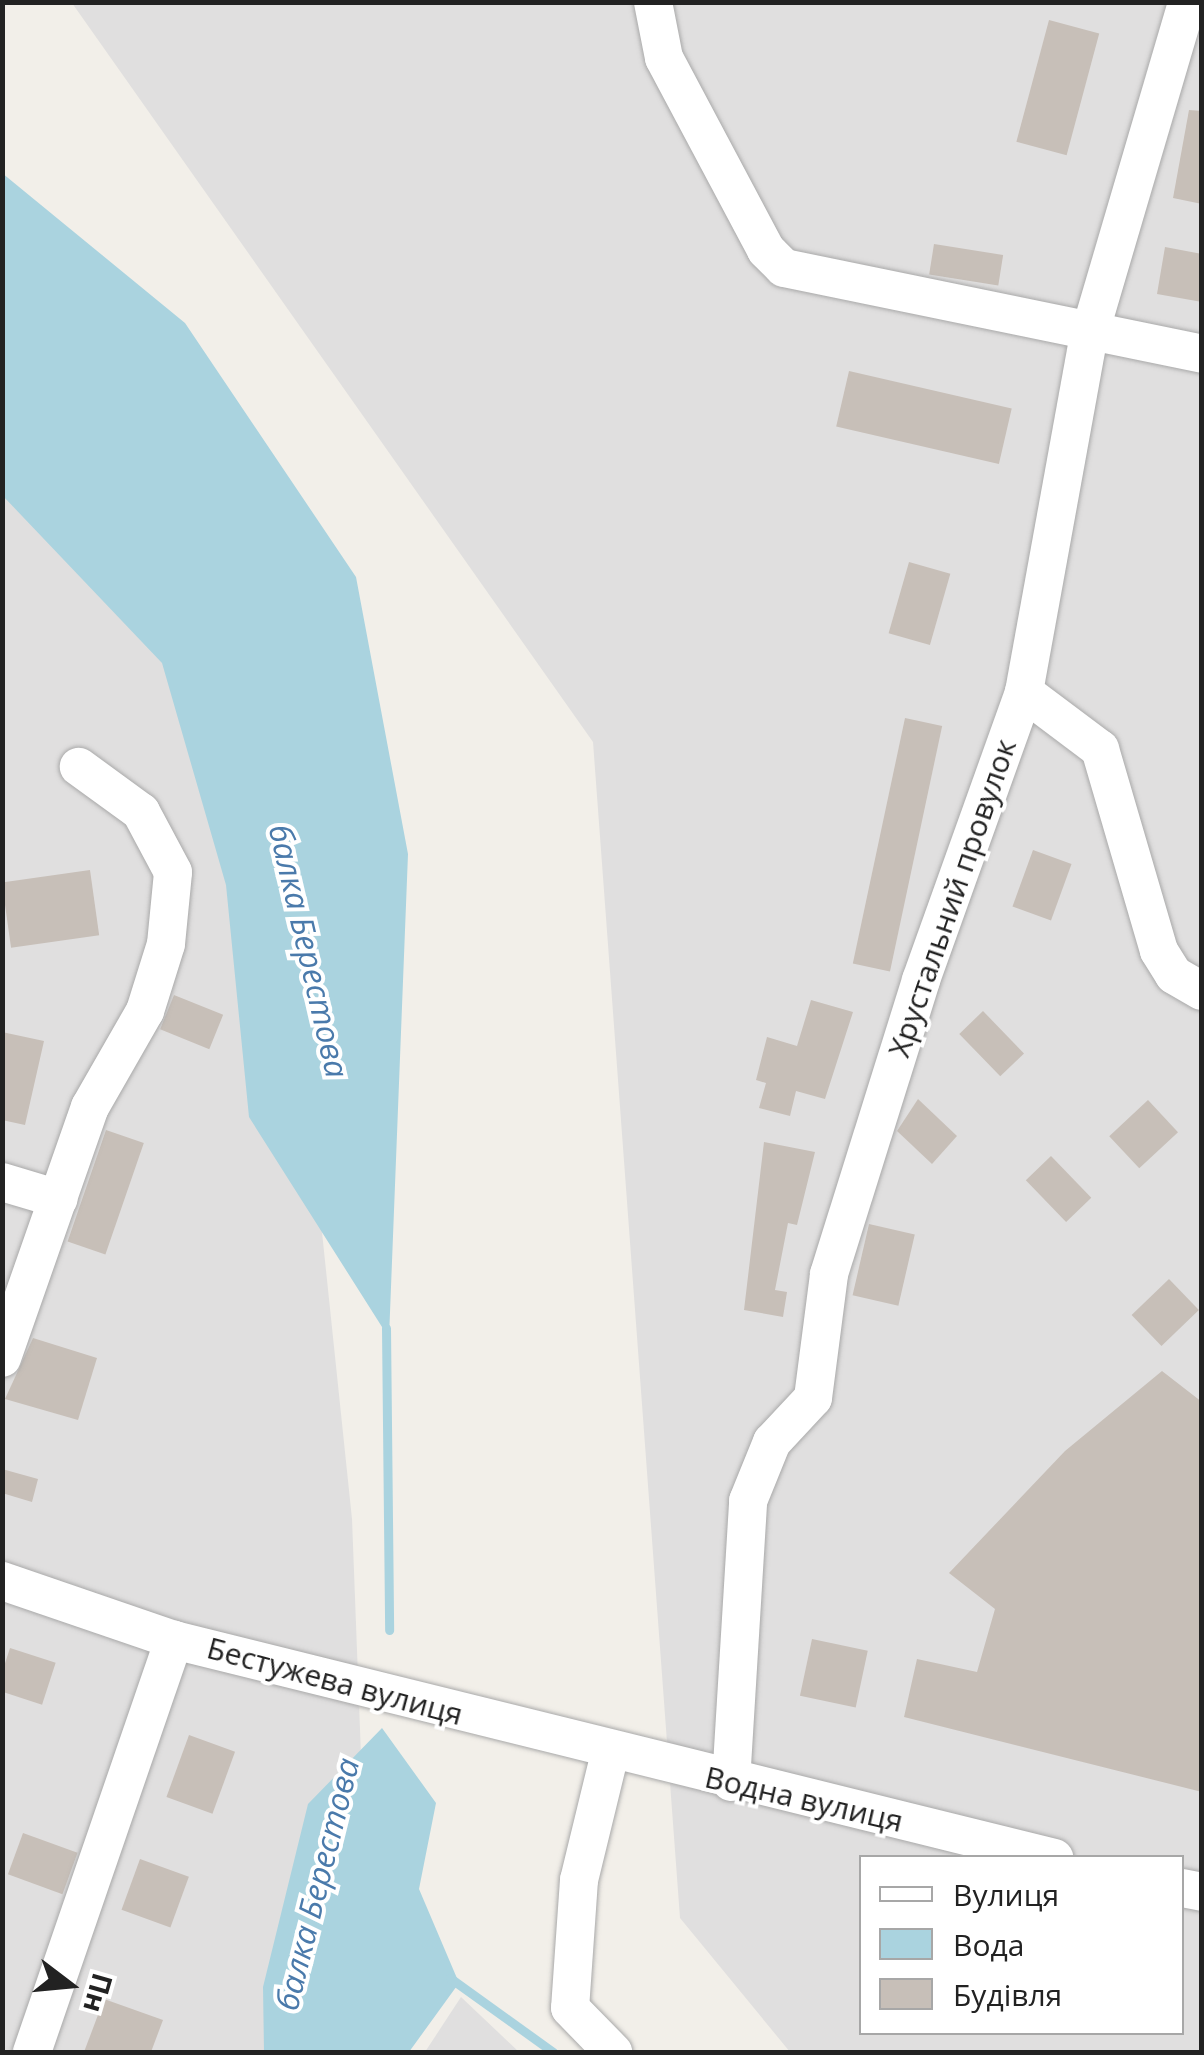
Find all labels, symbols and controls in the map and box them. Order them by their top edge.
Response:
street label: Хрустальний провулок [881,734,1023,1062]
water label: балка Берестова [261,821,357,1081]
street label: Бестужева вулиця [203,1630,467,1732]
water label: балка Берестова [267,1754,367,2014]
street label: Водна вулиця [702,1759,906,1839]
legend [859,1855,1184,2035]
text: Вулиця [953,1874,1059,1915]
text: Вода [953,1924,1024,1965]
north arrow [20,1935,120,2035]
text: Пн [75,1969,123,2017]
text: Будівля [953,1974,1062,2015]

